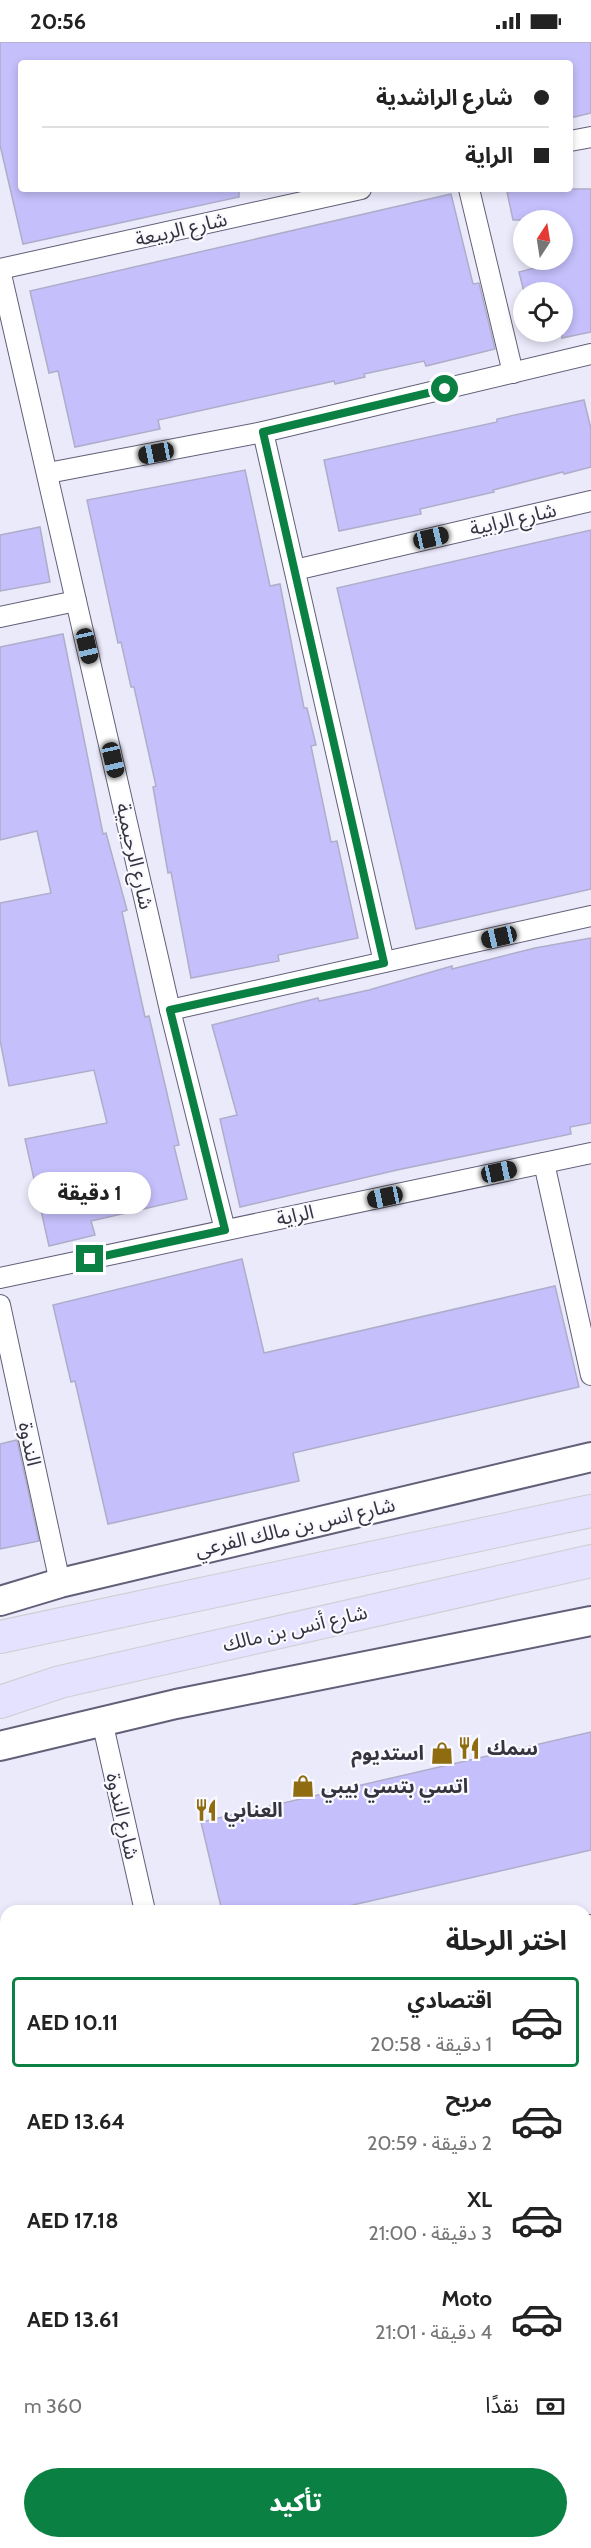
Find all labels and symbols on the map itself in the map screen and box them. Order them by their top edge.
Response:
street label: شارع الربيعة [133,207,230,254]
north arrow [513,210,573,270]
route start [431,375,458,402]
car [137,441,175,465]
street label: شارع الرابية [467,497,559,544]
car [411,525,451,551]
car [74,626,100,666]
car [100,740,126,780]
street label: شارع الرحيمية [108,800,159,912]
car [479,924,519,950]
car [480,1159,518,1185]
callout: 1 دقيقة [28,1172,152,1214]
car [366,1184,404,1210]
street label: الراية [274,1199,316,1231]
route end [76,1245,103,1272]
street label: الندوة [14,1420,46,1468]
street label: شارع انس بن مالك الفرعي [193,1492,398,1565]
street label: شارع أنس بن مالك [220,1600,370,1659]
restaurant icon: سمك [456,1735,482,1761]
place label: سمك [487,1736,538,1760]
shop icon: استديوم [429,1740,455,1766]
place label: استديوم [351,1741,424,1768]
street label: شارع الندوة [98,1770,145,1862]
shop icon: اتسي بتسي بيبي [290,1773,316,1799]
place label: اتسي بتسي بيبي [321,1774,468,1803]
restaurant icon: العنابي [193,1797,219,1823]
place label: العنابي [224,1798,283,1827]

